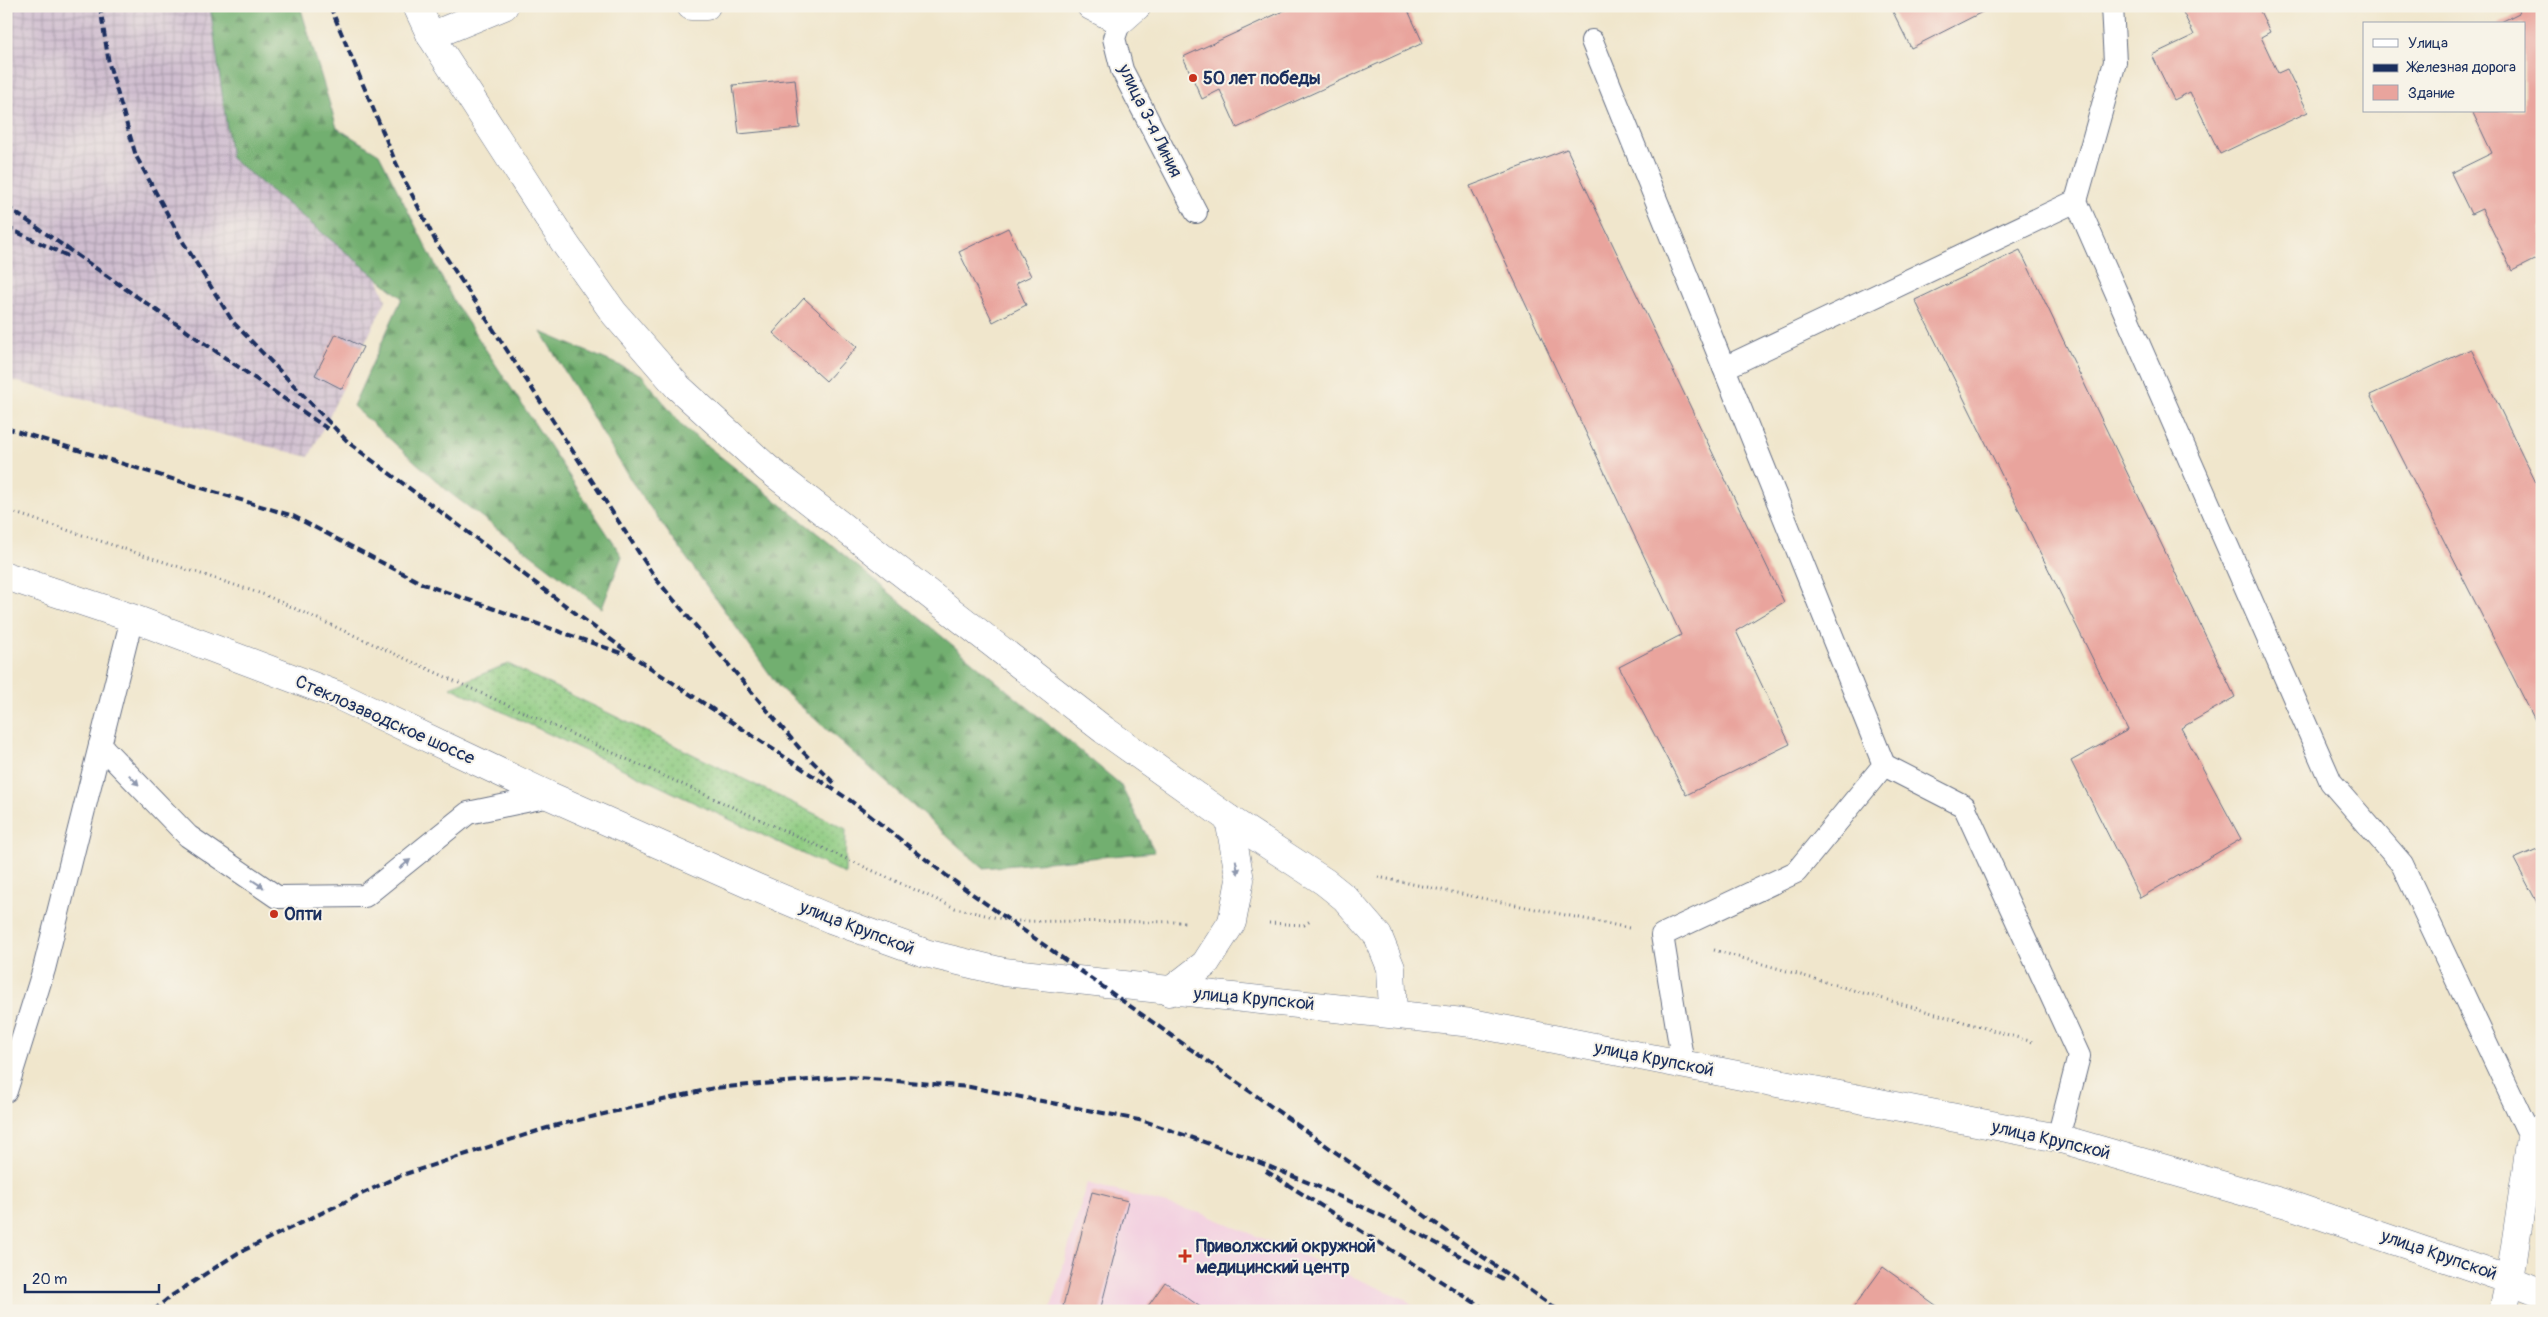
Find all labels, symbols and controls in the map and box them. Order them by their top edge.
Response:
legend [2363,22,2526,112]
text: Улица [2408,34,2448,53]
text: Железная дорога [2406,58,2516,77]
street label: улица 3-я Линия [1112,60,1187,181]
place label: 50 лет победы [1203,67,1321,90]
marker: 50 лет победы [1187,72,1199,84]
text: Здание [2408,84,2455,103]
street label: Стеклозаводское шоссе [292,670,479,770]
one-way arrow [128,774,140,786]
one-way arrow [398,859,411,870]
one-way arrow [1234,859,1242,875]
one-way arrow [251,879,265,889]
street label: улица Крупской [795,895,918,960]
place label: Опти [284,903,322,926]
marker: Опти [268,908,280,920]
street label: улица Крупской [1192,982,1315,1016]
street label: улица Крупской [1591,1036,1716,1082]
street label: улица Крупской [1988,1115,2113,1165]
street label: улица Крупской [2377,1224,2500,1286]
place label: Приволжский окружной медицинский центр [1196,1235,1376,1279]
marker: Приволжский окружной медицинский центр [1178,1249,1192,1263]
scale bar [25,1262,159,1294]
text: 20 m [32,1270,67,1289]

